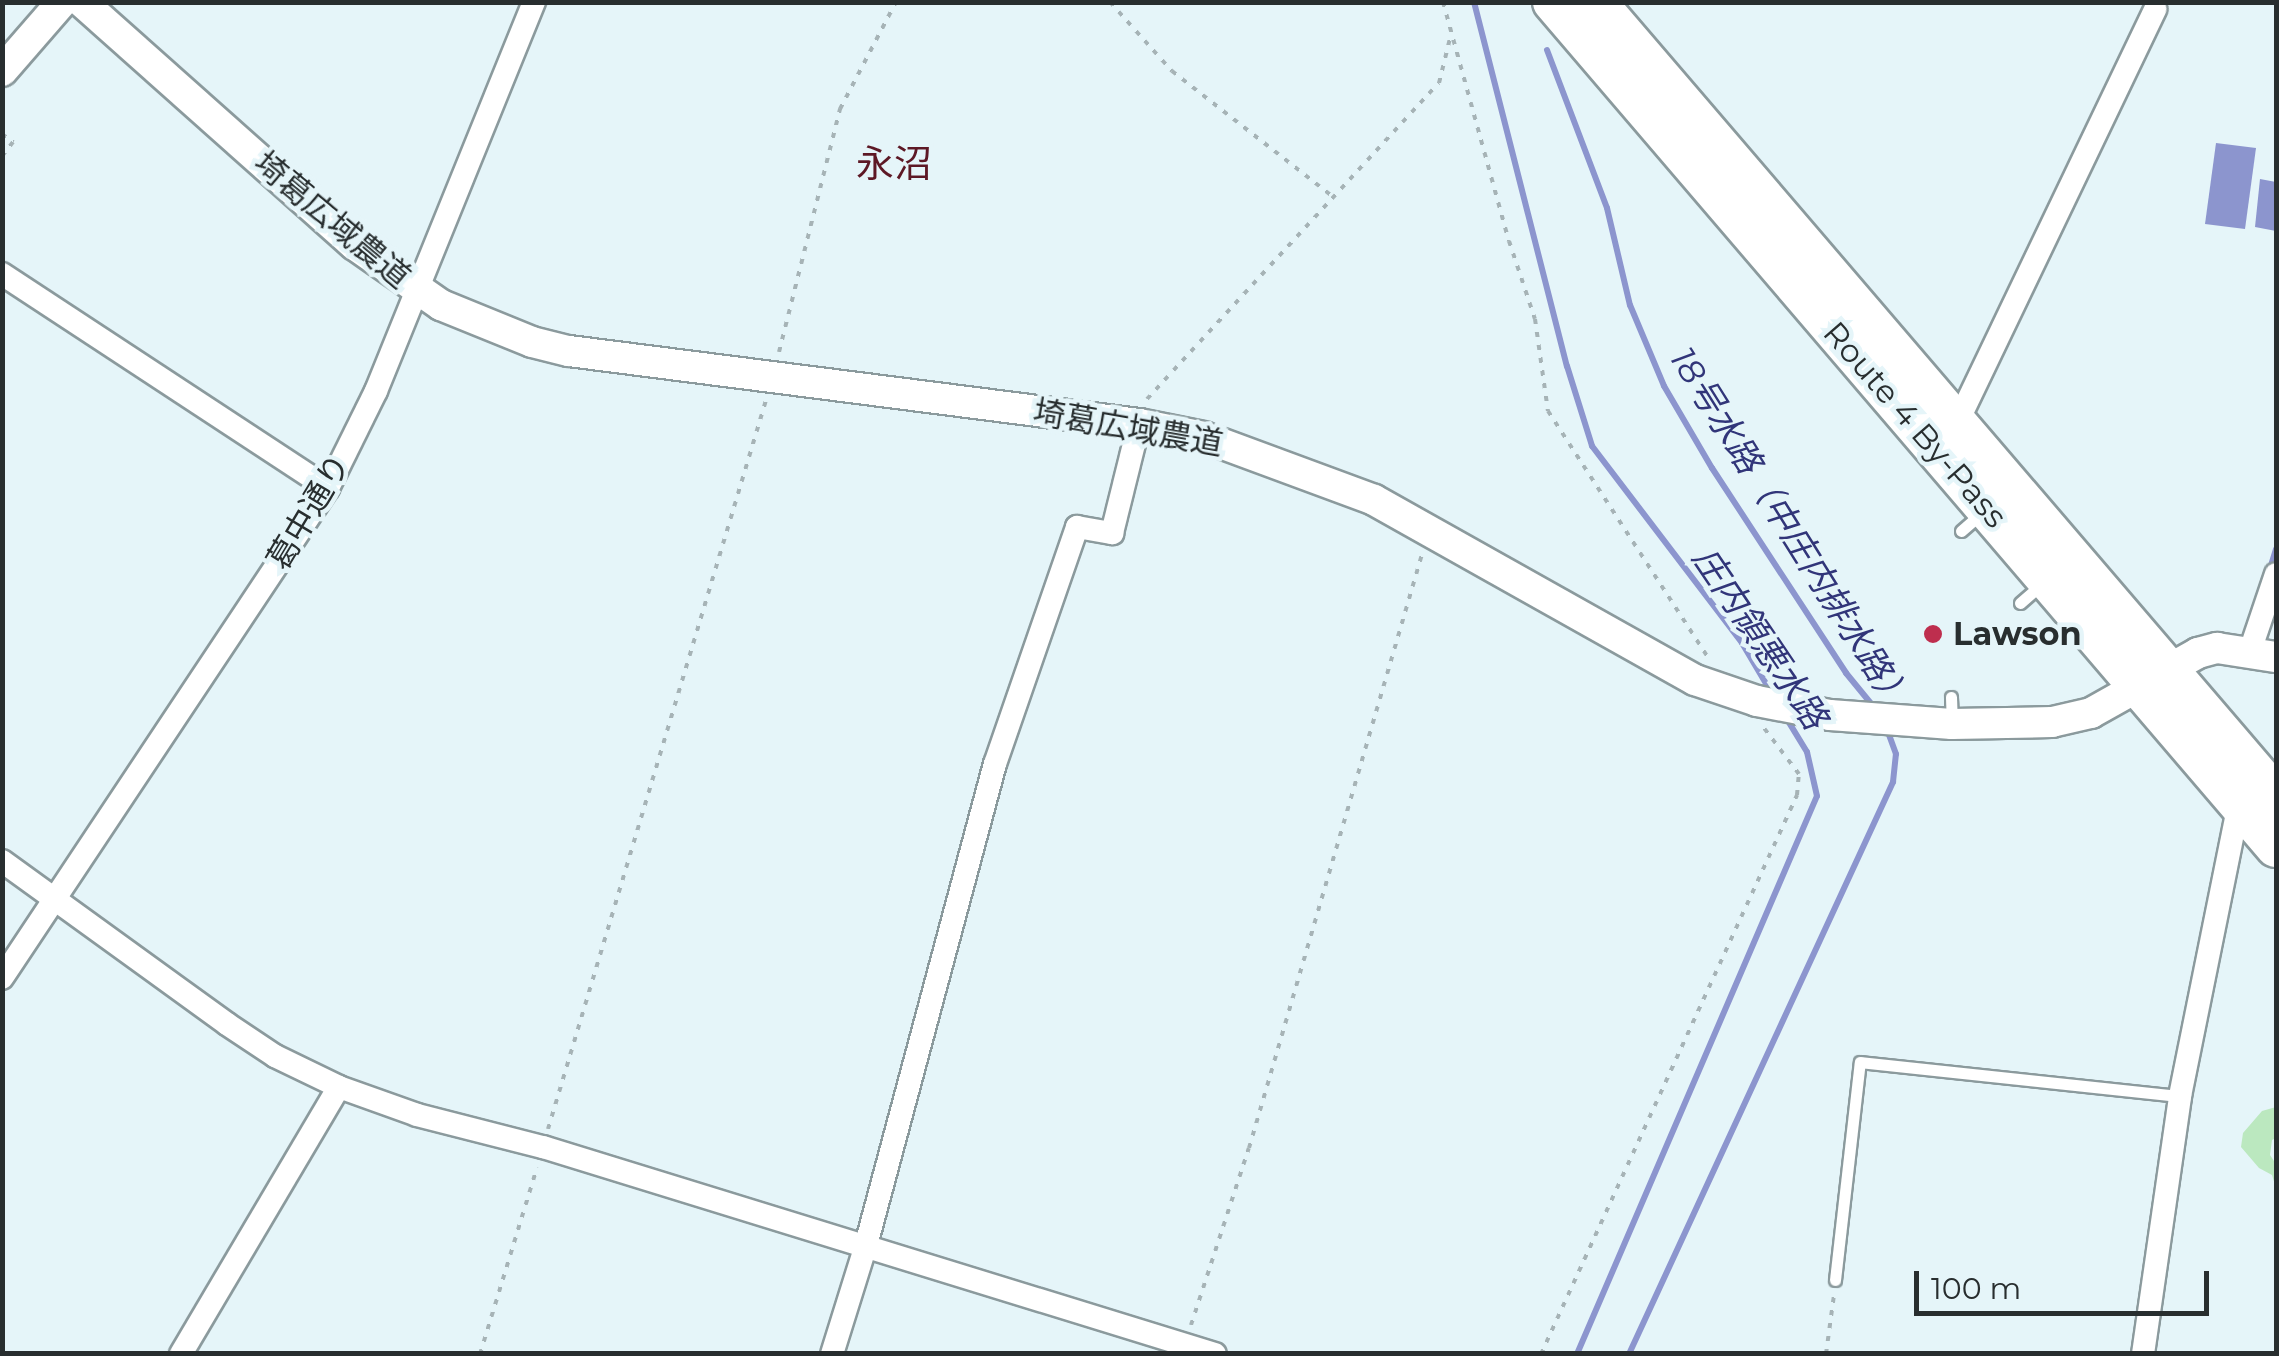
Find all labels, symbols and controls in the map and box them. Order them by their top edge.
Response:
district label: 永沼 [856,141,932,187]
street label: 埼葛広域農道 [246,144,418,296]
street label: Route 4 By-Pass [1815,314,2015,536]
water label: 18号水路（中庄内排水路） [1661,340,1919,718]
street label: 埼葛広域農道 [1030,392,1226,464]
street label: 葛中通り [260,447,358,577]
water label: 庄内領悪水路 [1684,539,1836,737]
place label: Lawson [1953,615,2082,653]
marker: Lawson [1922,623,1944,645]
scale bar [1919,1251,2214,1313]
text: 100 m [1931,1270,2021,1307]

